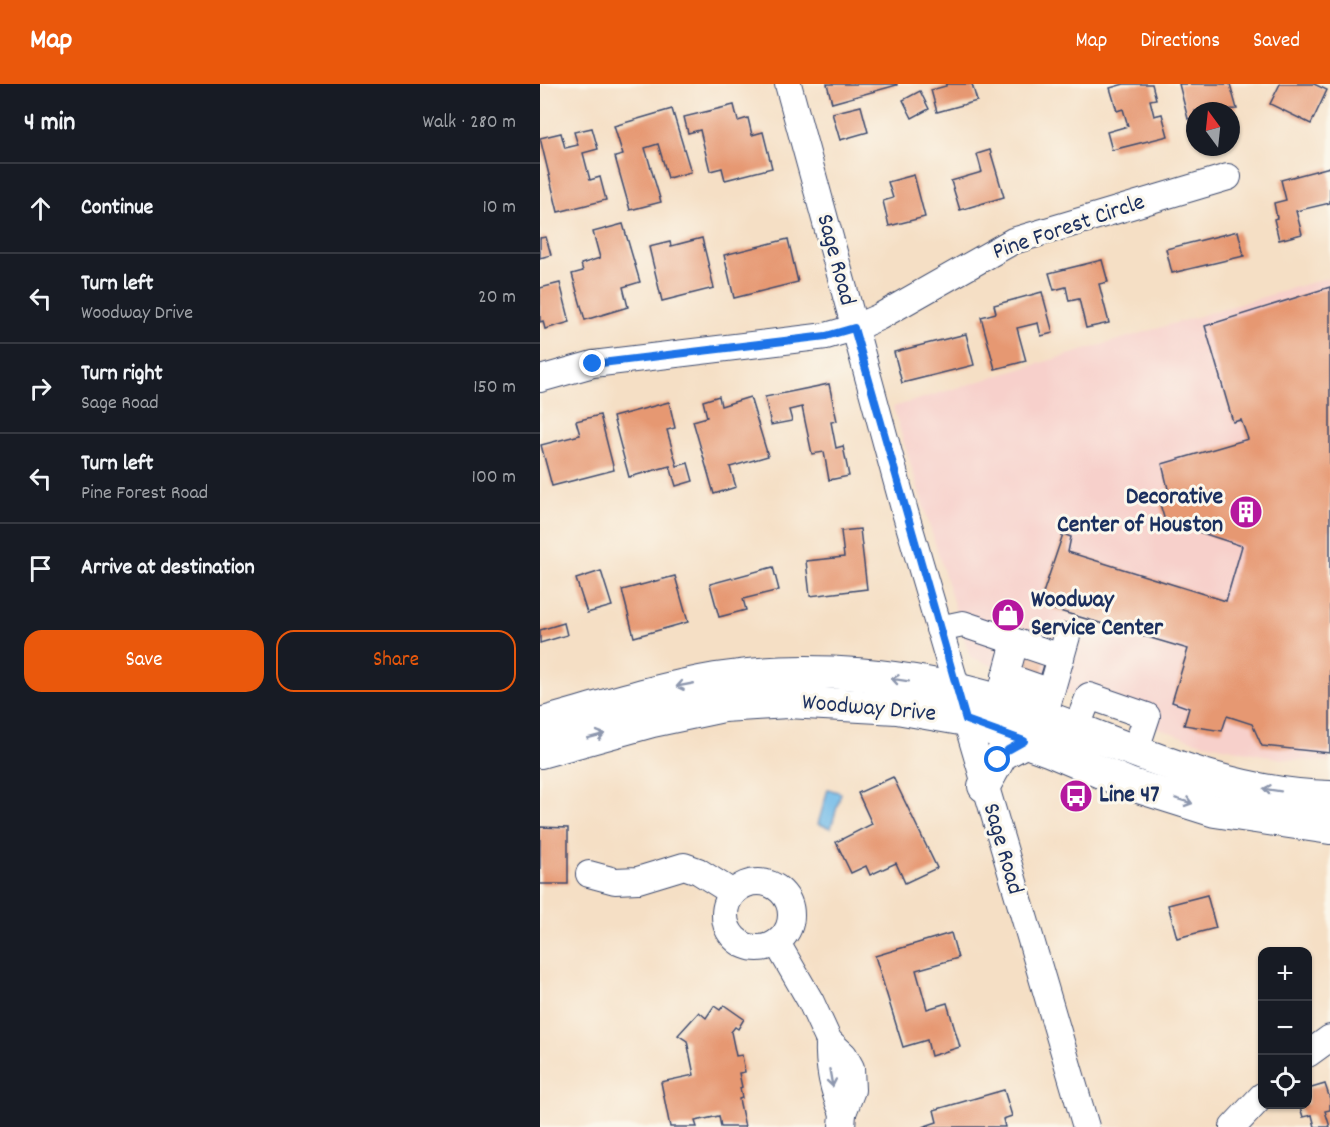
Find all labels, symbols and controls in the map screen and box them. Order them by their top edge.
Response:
text: Map [30,22,72,62]
text: Map [1076,27,1107,57]
text: Directions [1140,27,1220,57]
text: Saved [1253,27,1300,57]
north arrow [1186,102,1240,156]
text: 4 min [24,105,75,142]
text: Walk · 280 m [422,109,516,137]
street label: Pine Forest Circle [988,186,1150,270]
icon: ahead [24,192,57,225]
text: Continue [81,193,153,224]
text: 10 m [482,194,516,222]
street label: Sage Road [807,211,863,309]
text: Turn left [81,269,153,300]
icon: left [24,282,57,315]
text: 20 m [478,284,516,312]
text: Woodway Drive [81,300,193,328]
route end [579,350,605,376]
text: Turn right [81,359,163,390]
icon: right [24,372,57,405]
text: 150 m [473,374,516,402]
text: Sage Road [81,390,159,418]
text: Turn left [81,449,153,480]
icon: left [24,462,57,495]
text: 100 m [472,464,516,492]
text: Pine Forest Road [81,480,208,508]
place label: Decorative Center of Houston [1057,481,1223,543]
building icon: Decorative Center of Houston [1228,494,1264,530]
icon: arrive [24,552,57,585]
text: Arrive at destination [81,553,255,584]
place label: Woodway Service Center [1031,584,1164,646]
shop icon: Woodway Service Center [990,597,1026,633]
button: Save [24,630,264,692]
button: Share [276,630,516,692]
one-way arrow [891,674,911,685]
one-way arrow [676,680,696,691]
street label: Woodway Drive [800,686,938,732]
one-way arrow [587,730,606,741]
route start [984,746,1010,772]
bus stop icon: Line 47 [1058,778,1094,814]
place label: Line 47 [1099,779,1160,813]
one-way arrow [1263,784,1282,795]
one-way arrow [1174,797,1193,808]
street label: Sage Road [973,799,1031,899]
map controls [1258,947,1312,1109]
button: + [1258,947,1312,1001]
button: − [1258,1001,1312,1055]
button: locate [1258,1055,1312,1109]
one-way arrow [826,1067,837,1087]

